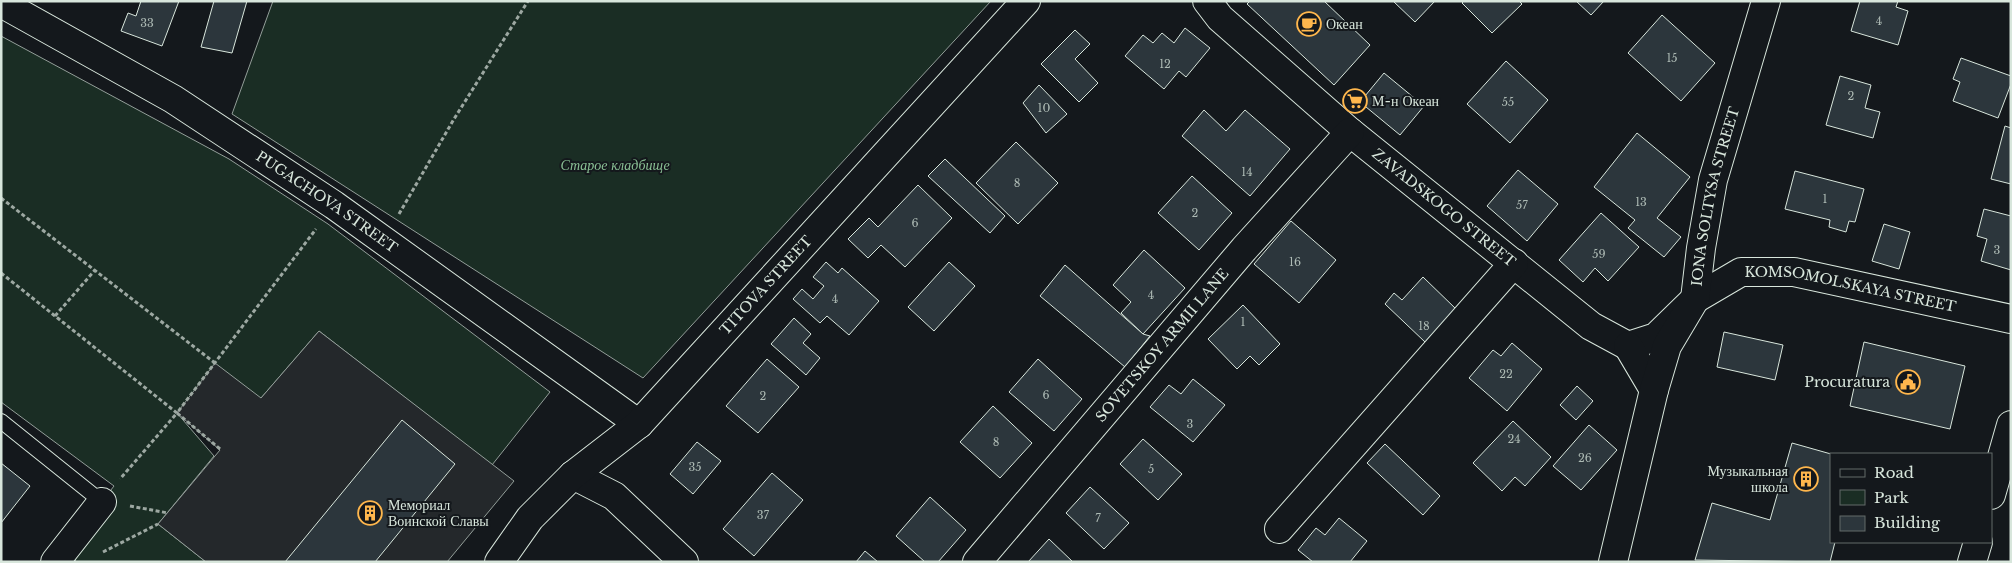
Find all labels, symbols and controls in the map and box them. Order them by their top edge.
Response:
cafe icon: Океан [1296,11,1322,37]
house number: 4 [1876,14,1882,28]
place label: Океан [1326,15,1363,33]
house number: 33 [140,16,154,30]
house number: 15 [1666,51,1678,65]
house number: 12 [1159,57,1171,71]
supermarket icon: М-н Океан [1342,88,1368,114]
house number: 2 [1848,89,1855,103]
place label: М-н Океан [1372,92,1440,110]
house number: 55 [1502,95,1514,109]
house number: 10 [1038,101,1051,115]
street label: IONA SOLTYSA STREET [1688,105,1743,287]
street label: ZAVADSKOGO STREET [1369,145,1519,271]
street label: PUGACHOVA STREET [252,147,401,257]
park label: Старое кладбище [560,156,670,174]
house number: 14 [1241,165,1253,179]
house number: 8 [1014,176,1020,190]
house number: 1 [1823,192,1828,206]
house number: 13 [1635,195,1647,209]
house number: 57 [1516,198,1528,212]
house number: 2 [1192,206,1199,220]
house number: 6 [911,216,919,230]
street label: TITOVA STREET [716,232,816,339]
house number: 3 [1994,243,2001,257]
house number: 59 [1592,247,1606,261]
house number: 16 [1289,255,1301,269]
street label: KOMSOMOLSKAYA STREET [1744,263,1958,316]
street label: SOVETSKOY ARMII LANE [1091,265,1232,426]
house number: 4 [1148,288,1154,302]
house number: 4 [832,292,838,306]
house number: 1 [1241,315,1246,329]
house number: 18 [1418,319,1430,333]
house number: 22 [1499,367,1513,381]
public building icon: Procuratura [1895,369,1921,395]
place label: Procuratura [1804,373,1890,391]
house number: 6 [1042,388,1050,402]
house number: 2 [760,389,767,403]
house number: 3 [1187,417,1194,431]
house number: 24 [1507,432,1521,446]
house number: 8 [993,435,999,449]
house number: 26 [1578,451,1592,465]
legend [1830,453,1992,543]
house number: 35 [688,460,702,474]
house number: 5 [1148,462,1154,476]
place label: Музыкальная школа [1708,462,1789,496]
text: Road [1874,463,1914,482]
building icon: Музыкальная школа [1793,466,1819,492]
text: Park [1874,488,1910,507]
place label: Мемориал Воинской Славы [388,496,489,530]
building icon: Мемориал Воинской Славы [357,500,383,526]
house number: 37 [757,508,770,522]
house number: 7 [1095,511,1101,525]
text: Building [1874,513,1941,532]

